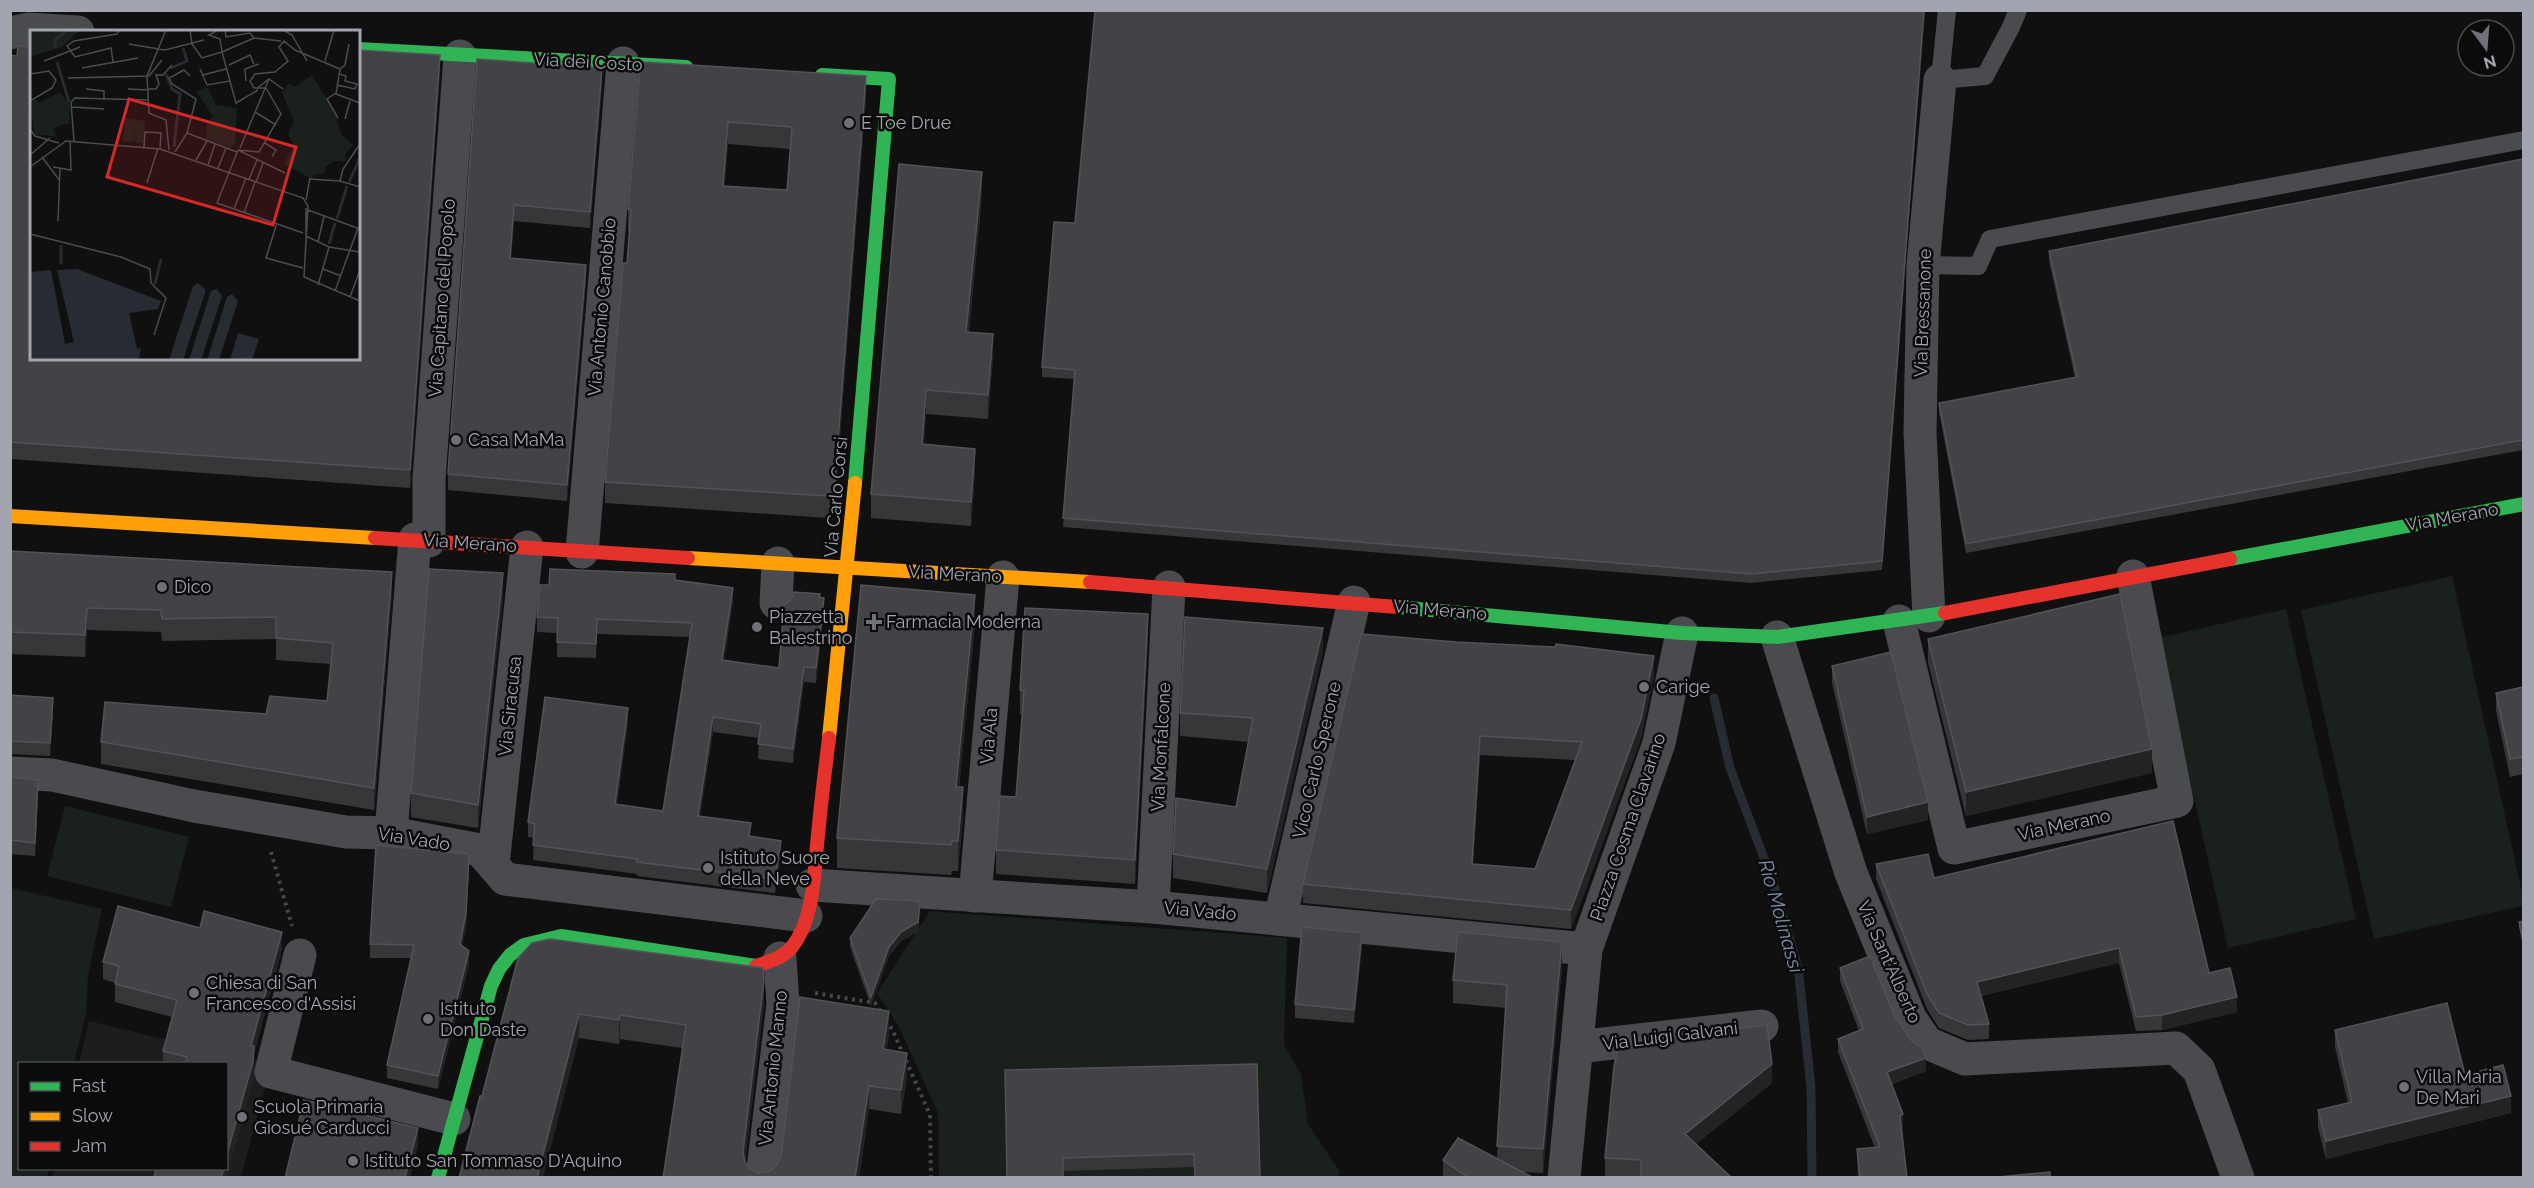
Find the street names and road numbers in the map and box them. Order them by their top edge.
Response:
street label: Via dei Costo [533,48,643,75]
street label: Via Capitano del Popolo [424,198,459,398]
street label: Via Antonio Canobbio [583,217,620,397]
street label: Via Bressanone [1910,248,1935,378]
street label: Via Carlo Corsi [820,436,851,558]
street label: Via Merano [2404,498,2500,535]
street label: Via Merano [422,529,518,556]
street label: Via Merano [908,561,1003,586]
street label: Via Merano [1392,595,1488,624]
street label: Via Siracusa [494,655,525,757]
street label: Vico Carlo Sperone [1288,679,1345,840]
street label: Via Monfalcone [1147,681,1174,812]
street label: Via Ala [976,707,1001,765]
street label: Piazza Cosma Clavarino [1586,730,1670,923]
street label: Via Merano [2016,804,2112,845]
street label: Via Vado [376,822,452,855]
street label: Via Vado [1163,897,1238,924]
street label: Via Sant'Alberto [1853,897,1926,1026]
street label: Via Antonio Manno [754,989,791,1147]
street label: Via Luigi Galvani [1601,1017,1739,1054]

